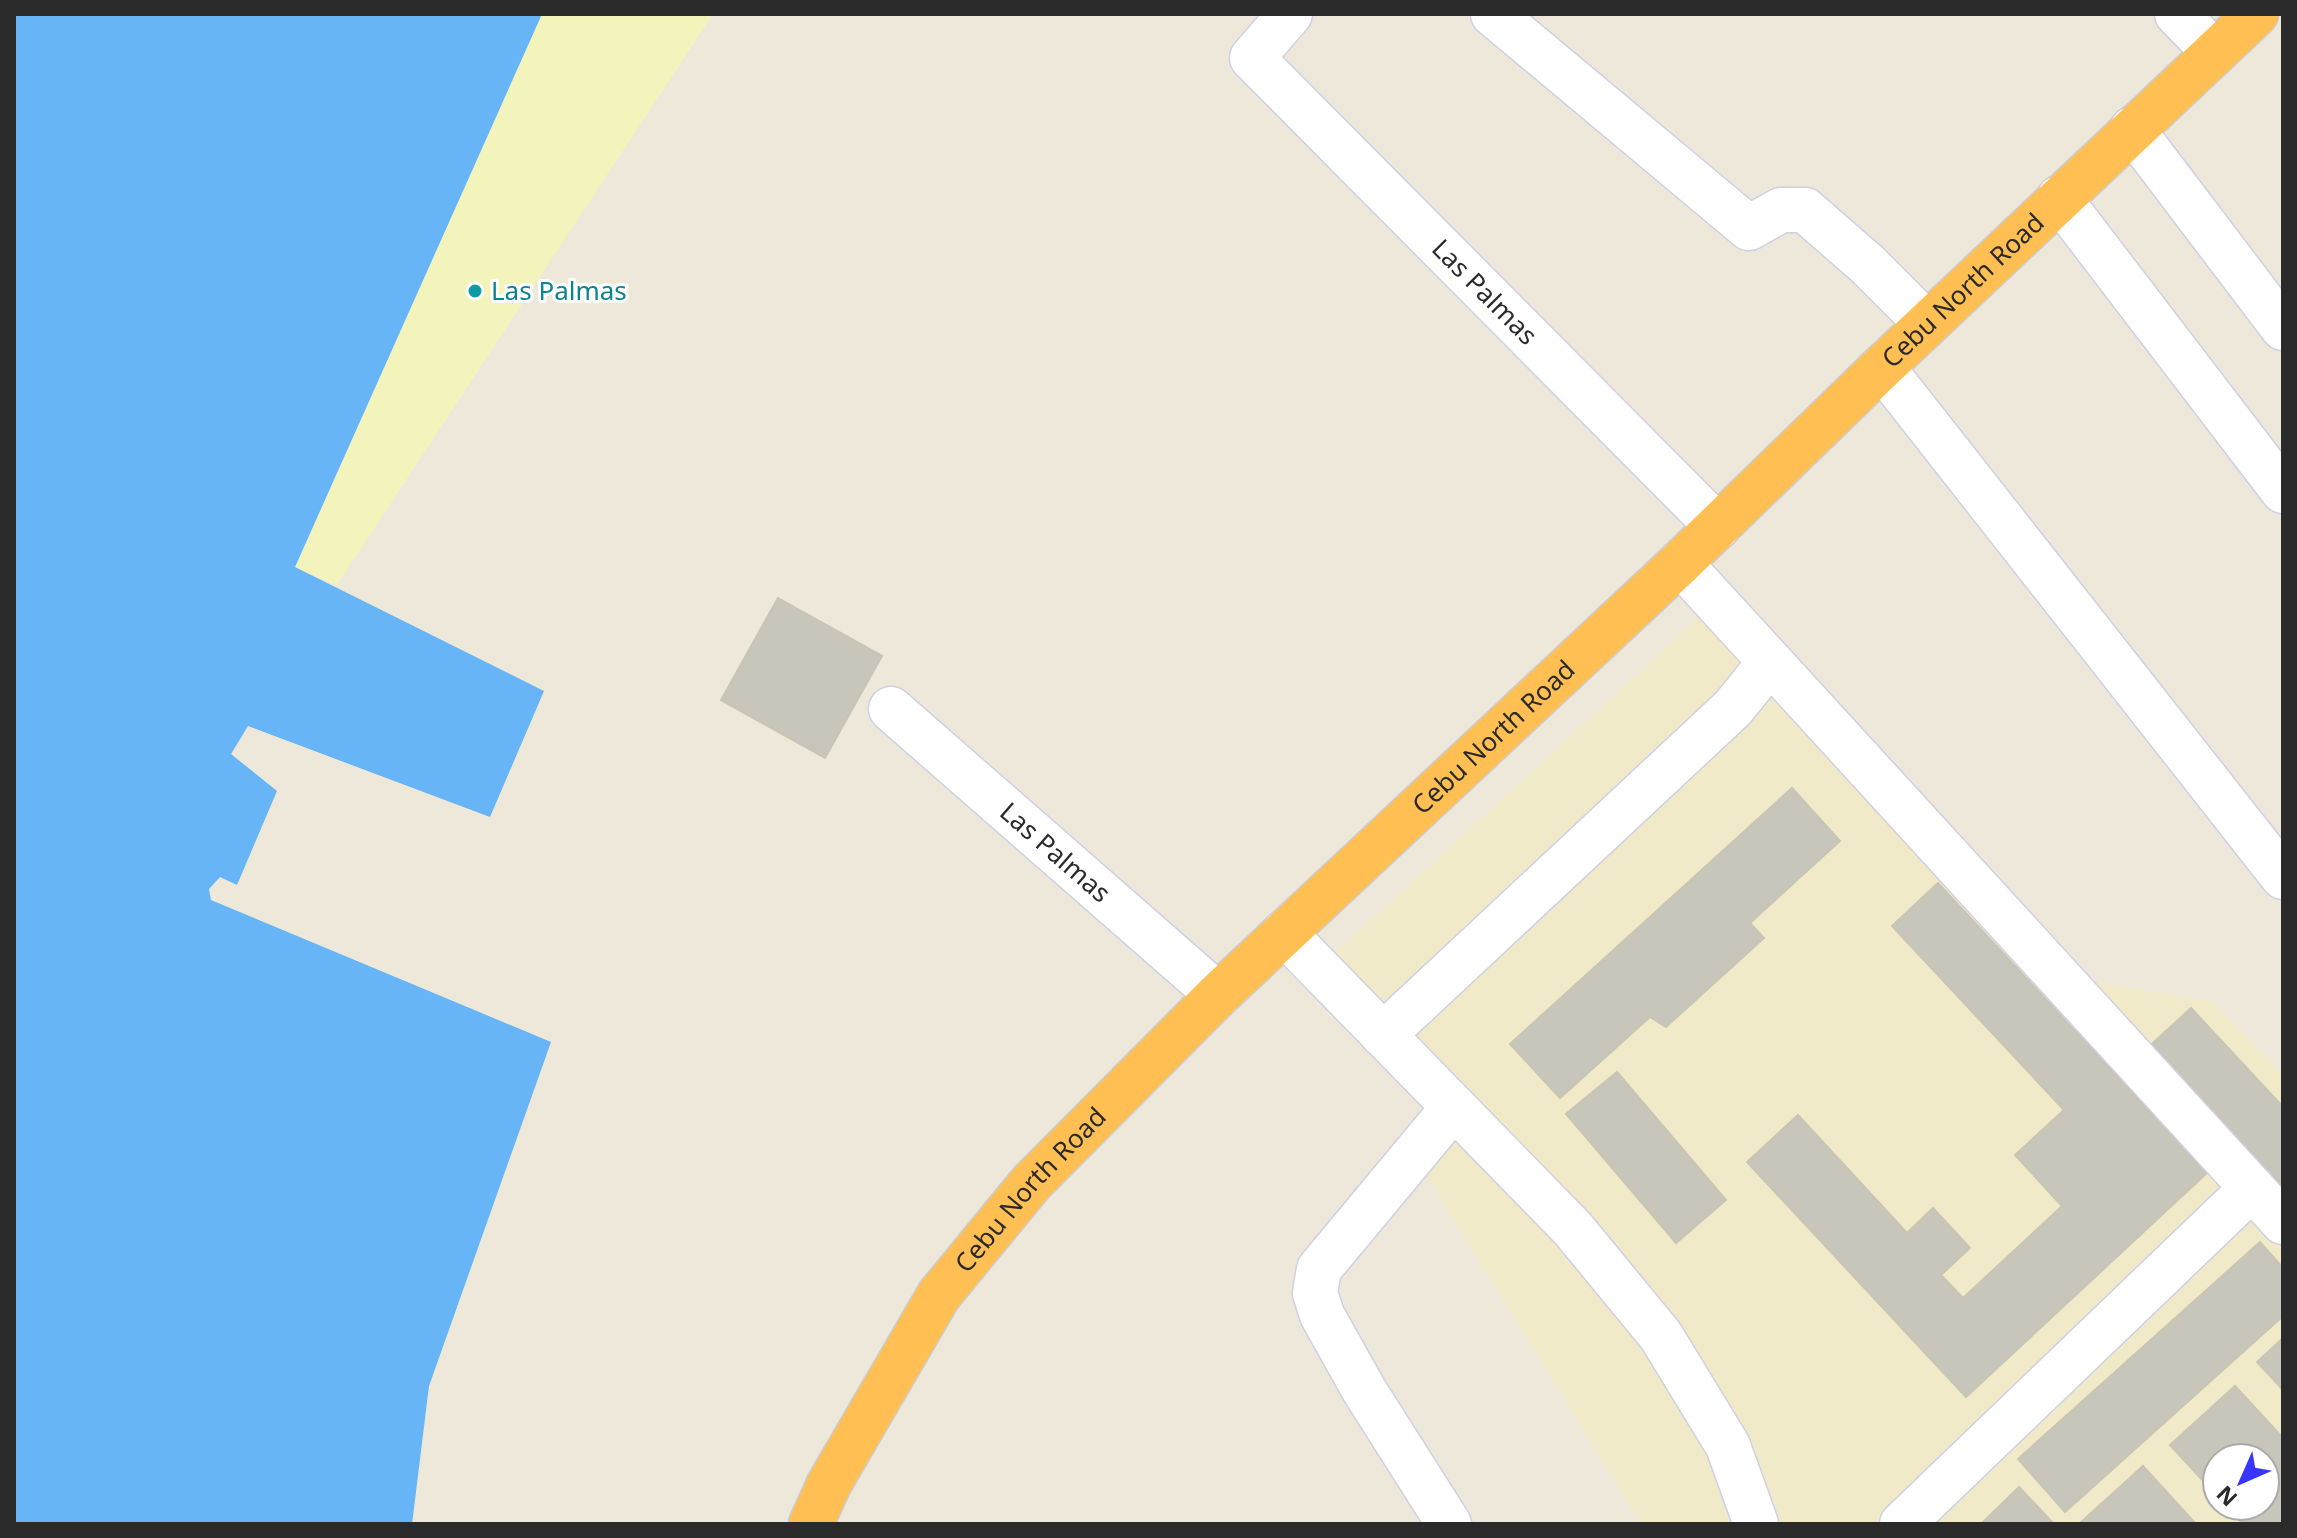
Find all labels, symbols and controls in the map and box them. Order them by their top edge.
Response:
street label: Cebu North Road [1873,204,2051,375]
street label: Las Palmas [1425,230,1546,352]
place label: Las Palmas [491,272,627,308]
marker: Las Palmas [466,282,484,300]
street label: Cebu North Road [1404,651,1582,822]
street label: Las Palmas [993,793,1119,910]
street label: Cebu North Road [946,1099,1114,1280]
north arrow [2201,1442,2281,1522]
text: N [2209,1480,2243,1514]

